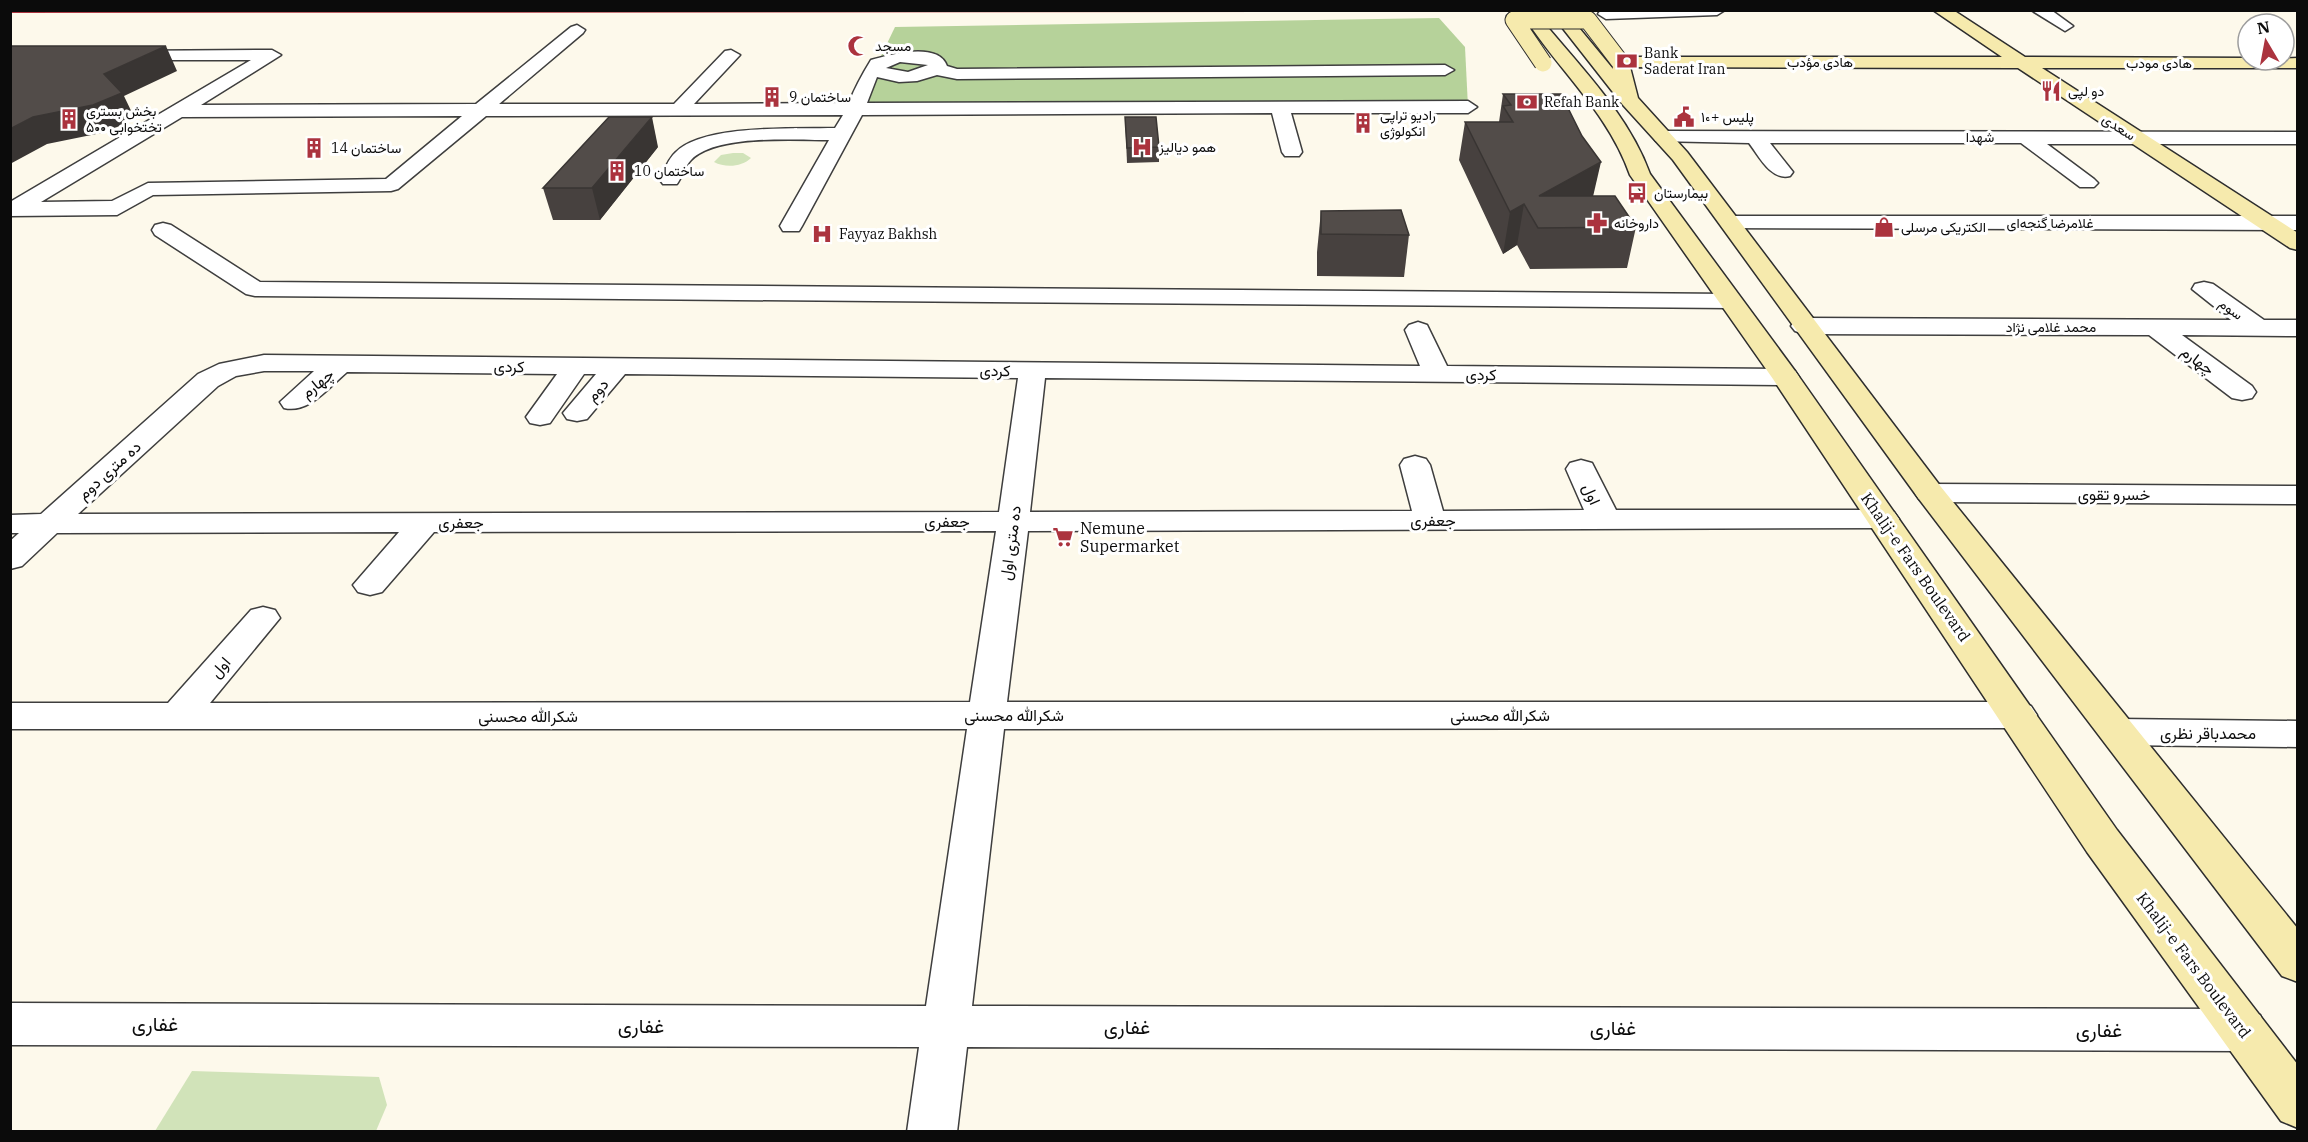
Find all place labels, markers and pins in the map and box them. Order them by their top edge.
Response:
mosque icon: مسجد [846,34,870,58]
place label: مسجد [875,37,911,55]
place label: Bank Saderat Iran [1644,44,1725,78]
bank icon: Bank Saderat Iran [1615,49,1639,73]
restaurant icon: دو لپی [2039,79,2063,103]
place label: دو لپی [2068,82,2105,101]
building icon: ساختمان 9 [760,85,784,109]
place label: ساختمان 9 [789,88,851,106]
bank icon: Refah Bank [1515,90,1539,114]
place label: Refah Bank [1544,93,1620,111]
place label: بخش بستری ۵۰۰ تختخوابی [86,102,162,136]
public building icon: پلیس +۱۰ [1672,105,1696,129]
place label: رادیو تراپی انکولوژی [1380,106,1436,140]
building icon: بخش بستری ۵۰۰ تختخوابی [57,107,81,131]
place label: پلیس +۱۰ [1701,108,1754,127]
building icon: رادیو تراپی انکولوژی [1351,111,1375,135]
hospital icon: همو دیالیز [1130,135,1154,159]
building icon: ساختمان 14 [302,136,326,160]
place label: همو دیالیز [1158,138,1216,156]
place label: ساختمان 14 [331,139,401,157]
building icon: ساختمان 10 [605,159,629,183]
place label: ساختمان 10 [634,162,704,180]
bus stop icon: بیمارستان [1625,181,1649,205]
place label: بیمارستان [1654,184,1708,202]
pharmacy icon: داروخانه [1585,211,1609,235]
place label: داروخانه [1614,214,1659,232]
shop icon: الکتریکی مرسلی [1872,215,1896,239]
place label: الکتریکی مرسلی [1901,218,1986,236]
hospital icon: Fayyaz Bakhsh [810,222,834,246]
place label: Fayyaz Bakhsh [839,225,938,243]
place label: Nemune Supermarket [1080,518,1180,556]
supermarket icon: Nemune Supermarket [1051,525,1075,549]

